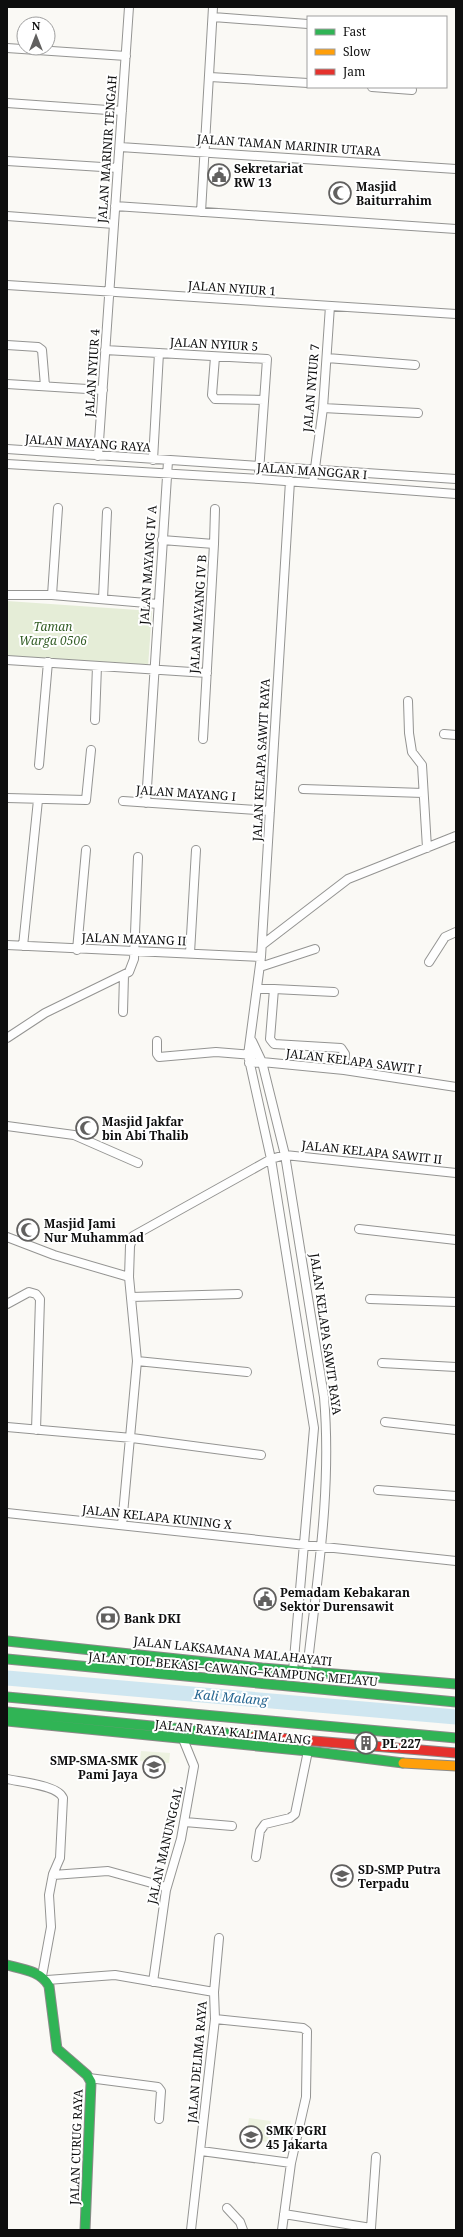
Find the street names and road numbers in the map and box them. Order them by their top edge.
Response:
street label: JALAN MARINIR TENGAH [93,74,121,224]
street label: JALAN TAMAN MARINIR UTARA [195,130,382,160]
street label: JALAN NYIUR 1 [186,276,277,300]
street label: JALAN NYIUR 4 [80,328,104,419]
street label: JALAN NYIUR 5 [168,333,259,355]
street label: JALAN NYIUR 7 [299,343,323,434]
street label: JALAN MAYANG RAYA [23,430,152,456]
street label: JALAN MANGGAR I [255,459,368,483]
street label: JALAN MAYANG IV A [135,504,161,626]
street label: JALAN MAYANG IV B [185,554,211,675]
street label: JALAN KELAPA SAWIT RAYA [248,678,274,843]
street label: JALAN MAYANG I [134,781,237,805]
street label: JALAN MAYANG II [80,929,187,949]
street label: JALAN KELAPA SAWIT I [284,1044,423,1078]
street label: JALAN KELAPA SAWIT II [300,1136,443,1168]
street label: JALAN KELAPA SAWIT RAYA [306,1251,346,1416]
street label: JALAN KELAPA KUNING X [80,1501,233,1533]
street label: JALAN LAKSAMANA MALAHAYATI [132,1632,333,1670]
street label: JALAN TOL BEKASI–CAWANG–KAMPUNG MELAYU [87,1648,379,1690]
street label: JALAN RAYA KALIMALANG [153,1715,312,1749]
street label: JALAN MANUNGGAL [143,1784,187,1907]
street label: JALAN DELIMA RAYA [183,2000,211,2125]
street label: JALAN CURUG RAYA [65,2088,87,2206]

